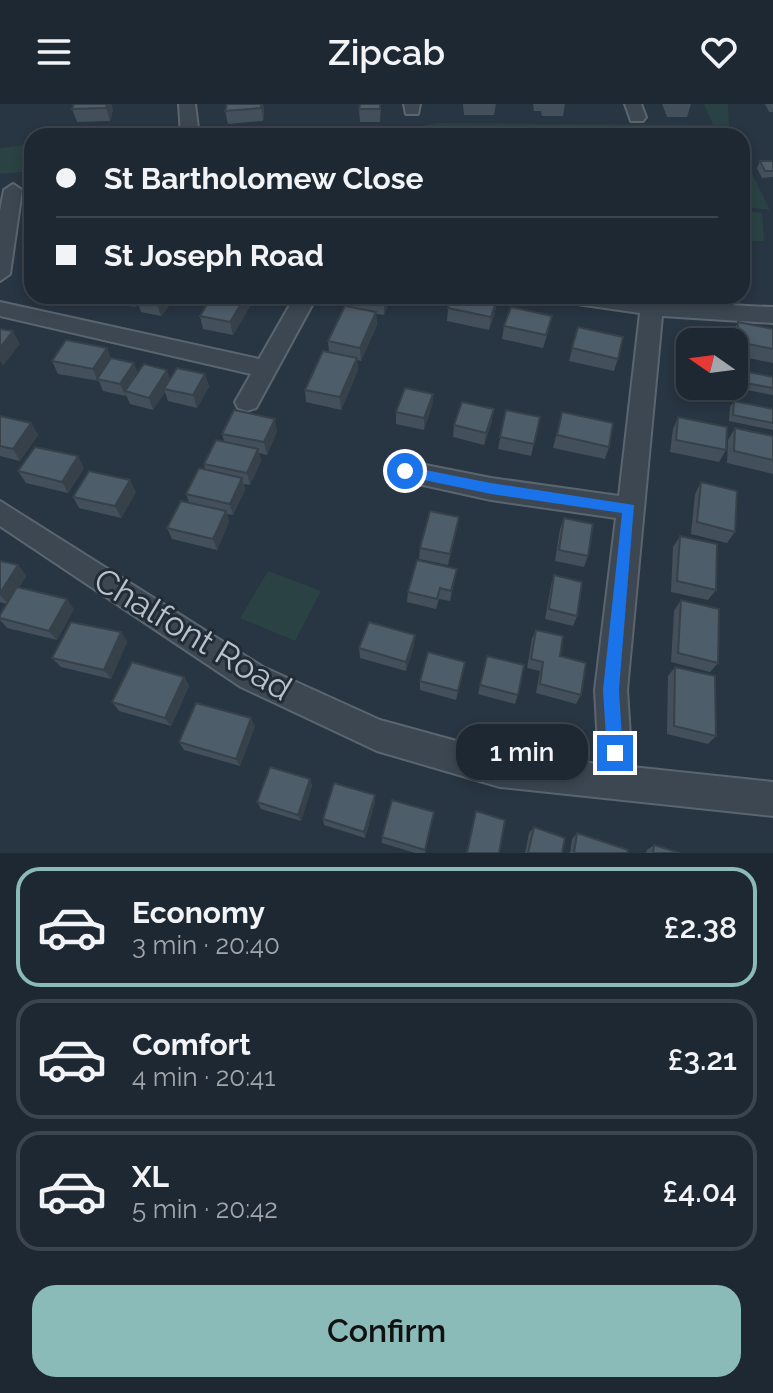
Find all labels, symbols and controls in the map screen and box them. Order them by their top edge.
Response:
icon: menu [32,30,76,74]
icon: heart [697,30,741,74]
text: Zipcab [328,31,445,73]
text: St Bartholomew Close [104,161,424,196]
text: St Joseph Road [104,238,324,273]
north arrow [676,328,748,400]
map controls [676,328,748,400]
route start [387,453,423,489]
street label: Chalfont Road [87,559,299,709]
callout: 1 min [455,725,587,781]
route end [597,735,633,771]
text: 1 min [490,737,554,767]
icon: car [36,891,108,963]
text: Economy [132,895,265,930]
text: £2.38 [664,910,737,945]
text: 3 min · 20:40 [132,930,280,960]
icon: car [36,1023,108,1095]
text: Comfort [132,1027,251,1062]
text: £3.21 [668,1042,737,1077]
text: 4 min · 20:41 [132,1062,275,1092]
icon: car [36,1155,108,1227]
text: XL [132,1159,169,1194]
text: £4.04 [663,1174,737,1209]
text: 5 min · 20:42 [132,1194,278,1224]
button: Confirm [32,1285,741,1377]

